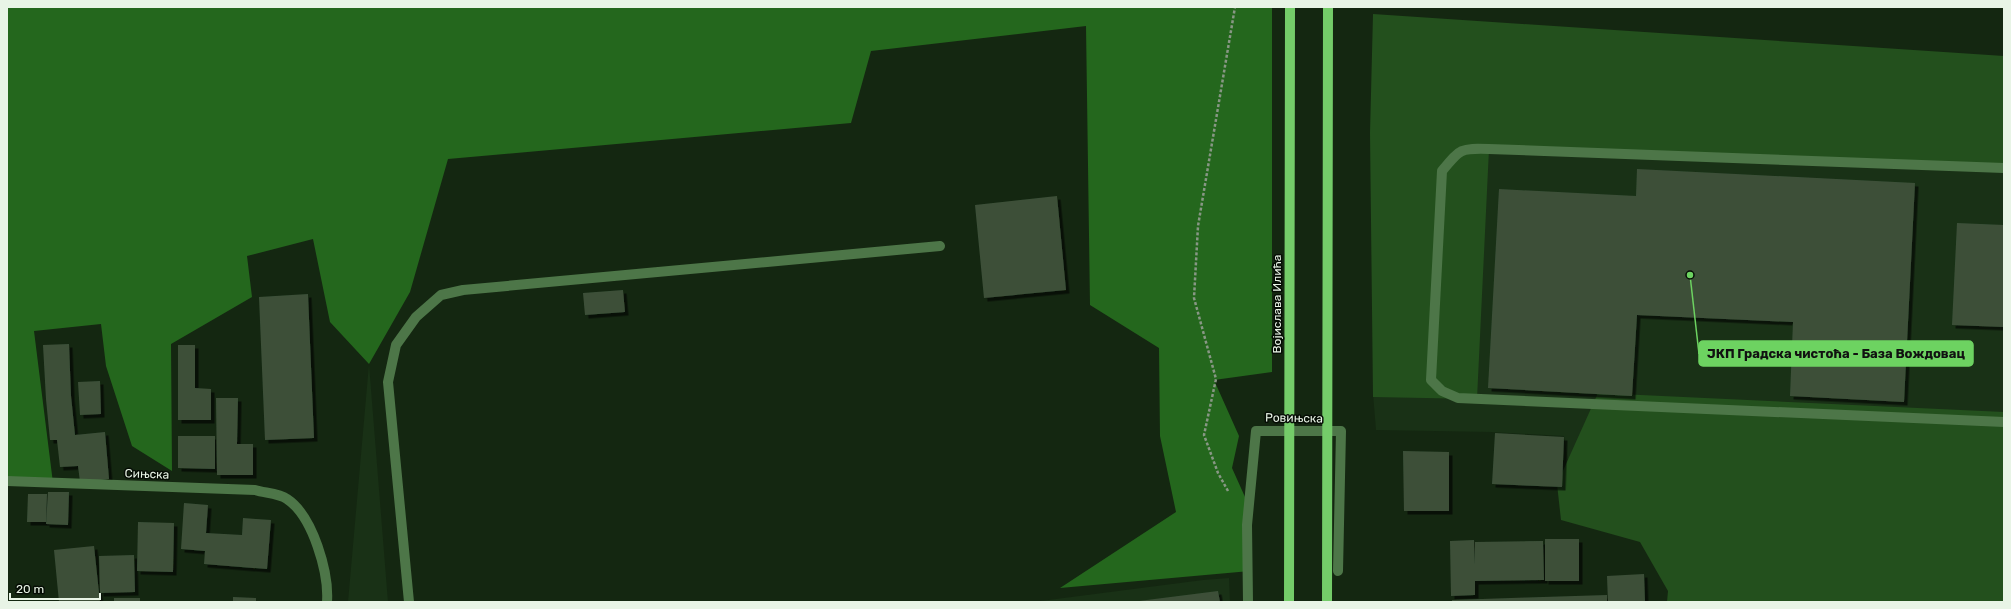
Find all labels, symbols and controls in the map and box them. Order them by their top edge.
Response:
street label: Војислава Илића [1270,255,1284,353]
callout: ЈКП Градска чистоћа - База Вождовац [1699,341,1973,366]
text: ЈКП Градска чистоћа - База Вождовац [1707,346,1965,361]
street label: Ровињска [1265,410,1323,426]
street label: Сињска [125,466,169,482]
scale bar [10,575,100,601]
text: 20 m [16,582,44,596]

